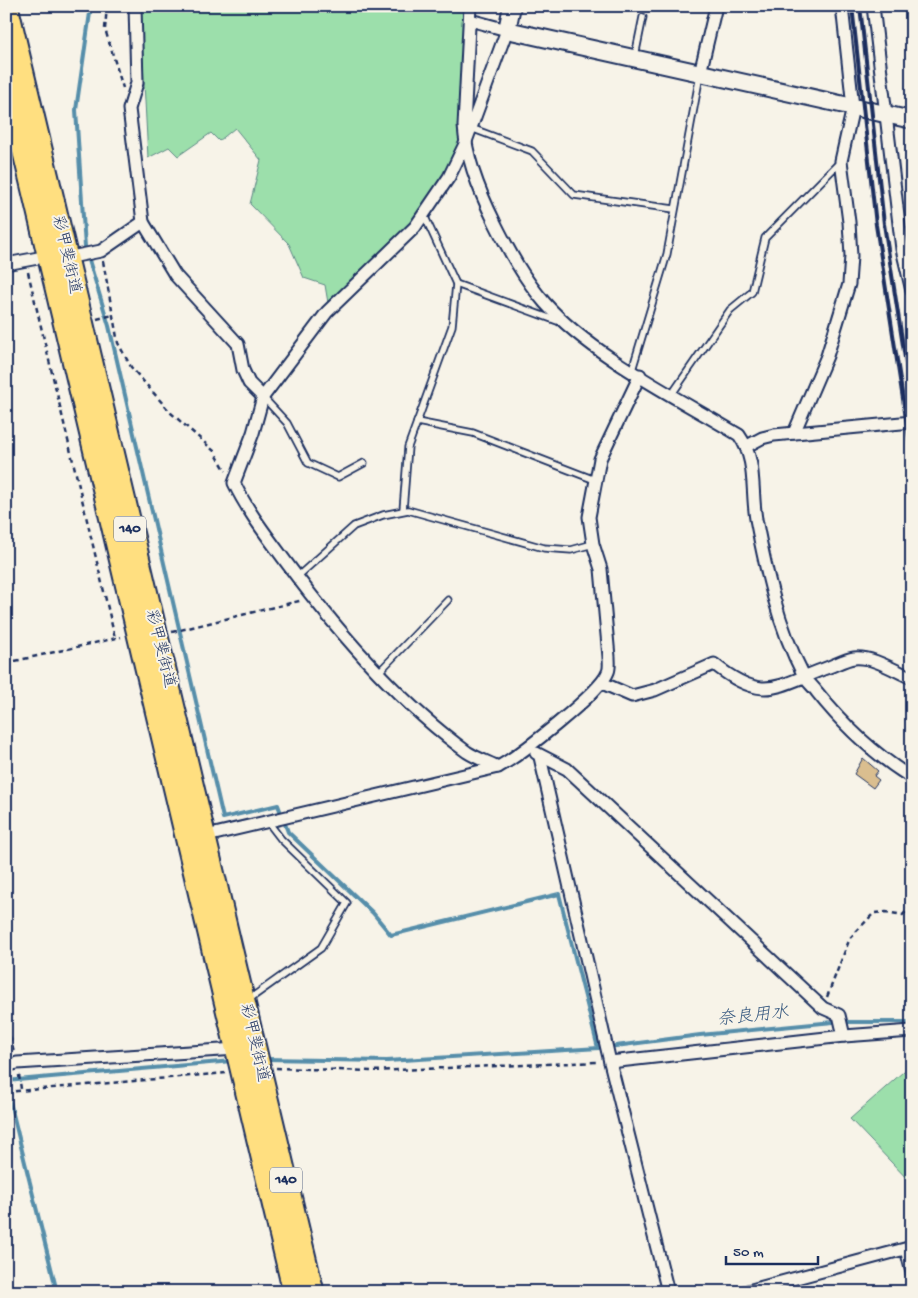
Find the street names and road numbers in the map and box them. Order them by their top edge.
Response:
street label: 彩甲斐街道 [47,214,84,296]
road number: 140 [114,516,146,542]
street label: 彩甲斐街道 [140,608,179,690]
street label: 彩甲斐街道 [235,1002,272,1084]
road number: 140 [270,1168,302,1192]

